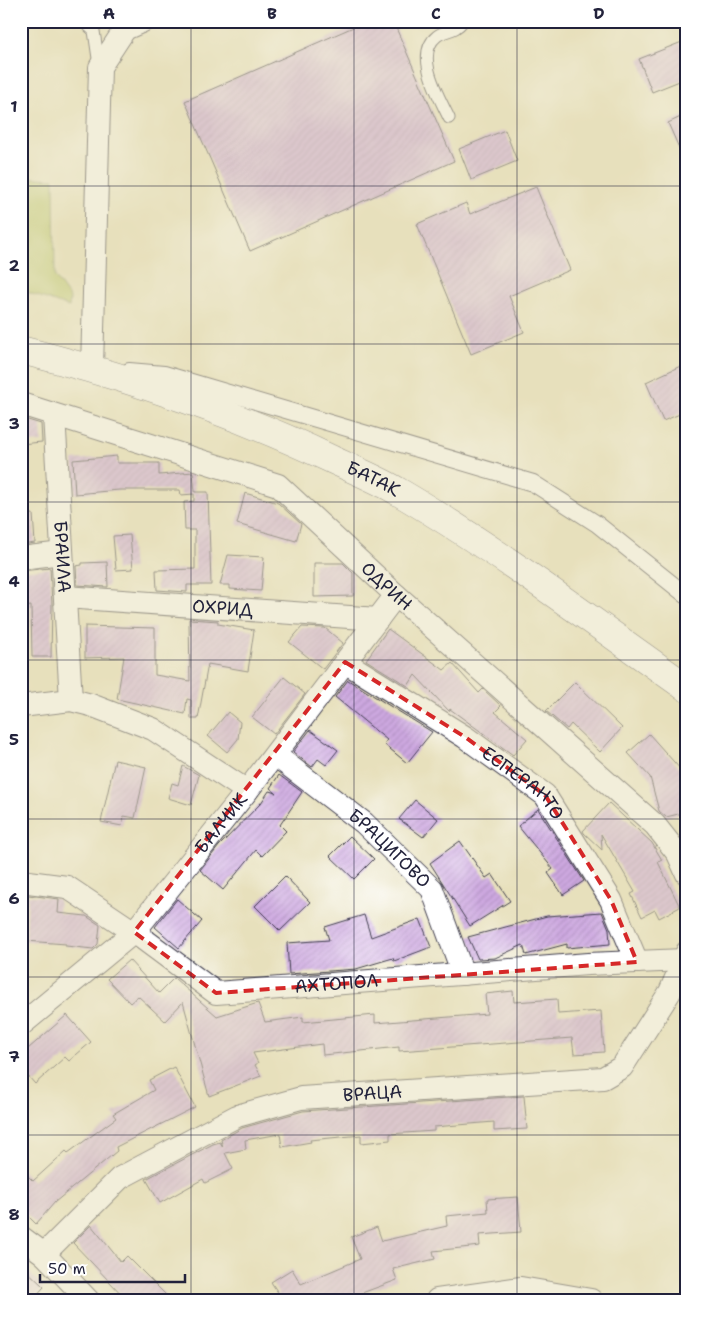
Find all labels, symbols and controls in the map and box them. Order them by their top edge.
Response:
text: A [103,3,115,24]
text: B [267,3,277,24]
text: C [431,3,441,24]
text: D [593,3,605,24]
text: 1 [10,96,18,117]
text: 2 [8,255,20,276]
text: 3 [8,413,20,434]
street label: БАТАК [343,456,405,502]
street label: БРАИЛА [48,520,77,594]
street label: ОДРИН [356,556,418,616]
text: 4 [8,571,20,592]
street label: ОХРИД [191,594,254,622]
text: 5 [9,729,19,750]
street label: ЕСПЕРАНТО [477,741,569,824]
street label: БАЛЧИК [190,787,253,858]
street label: БРАЦИГОВО [344,803,436,893]
text: 6 [8,888,20,909]
street label: АХТОПОЛ [294,968,379,999]
text: 7 [8,1046,20,1067]
street label: ВРАЦА [342,1079,403,1107]
text: 8 [8,1204,20,1225]
scale bar [40,1251,185,1283]
text: 50 m [48,1259,86,1279]

